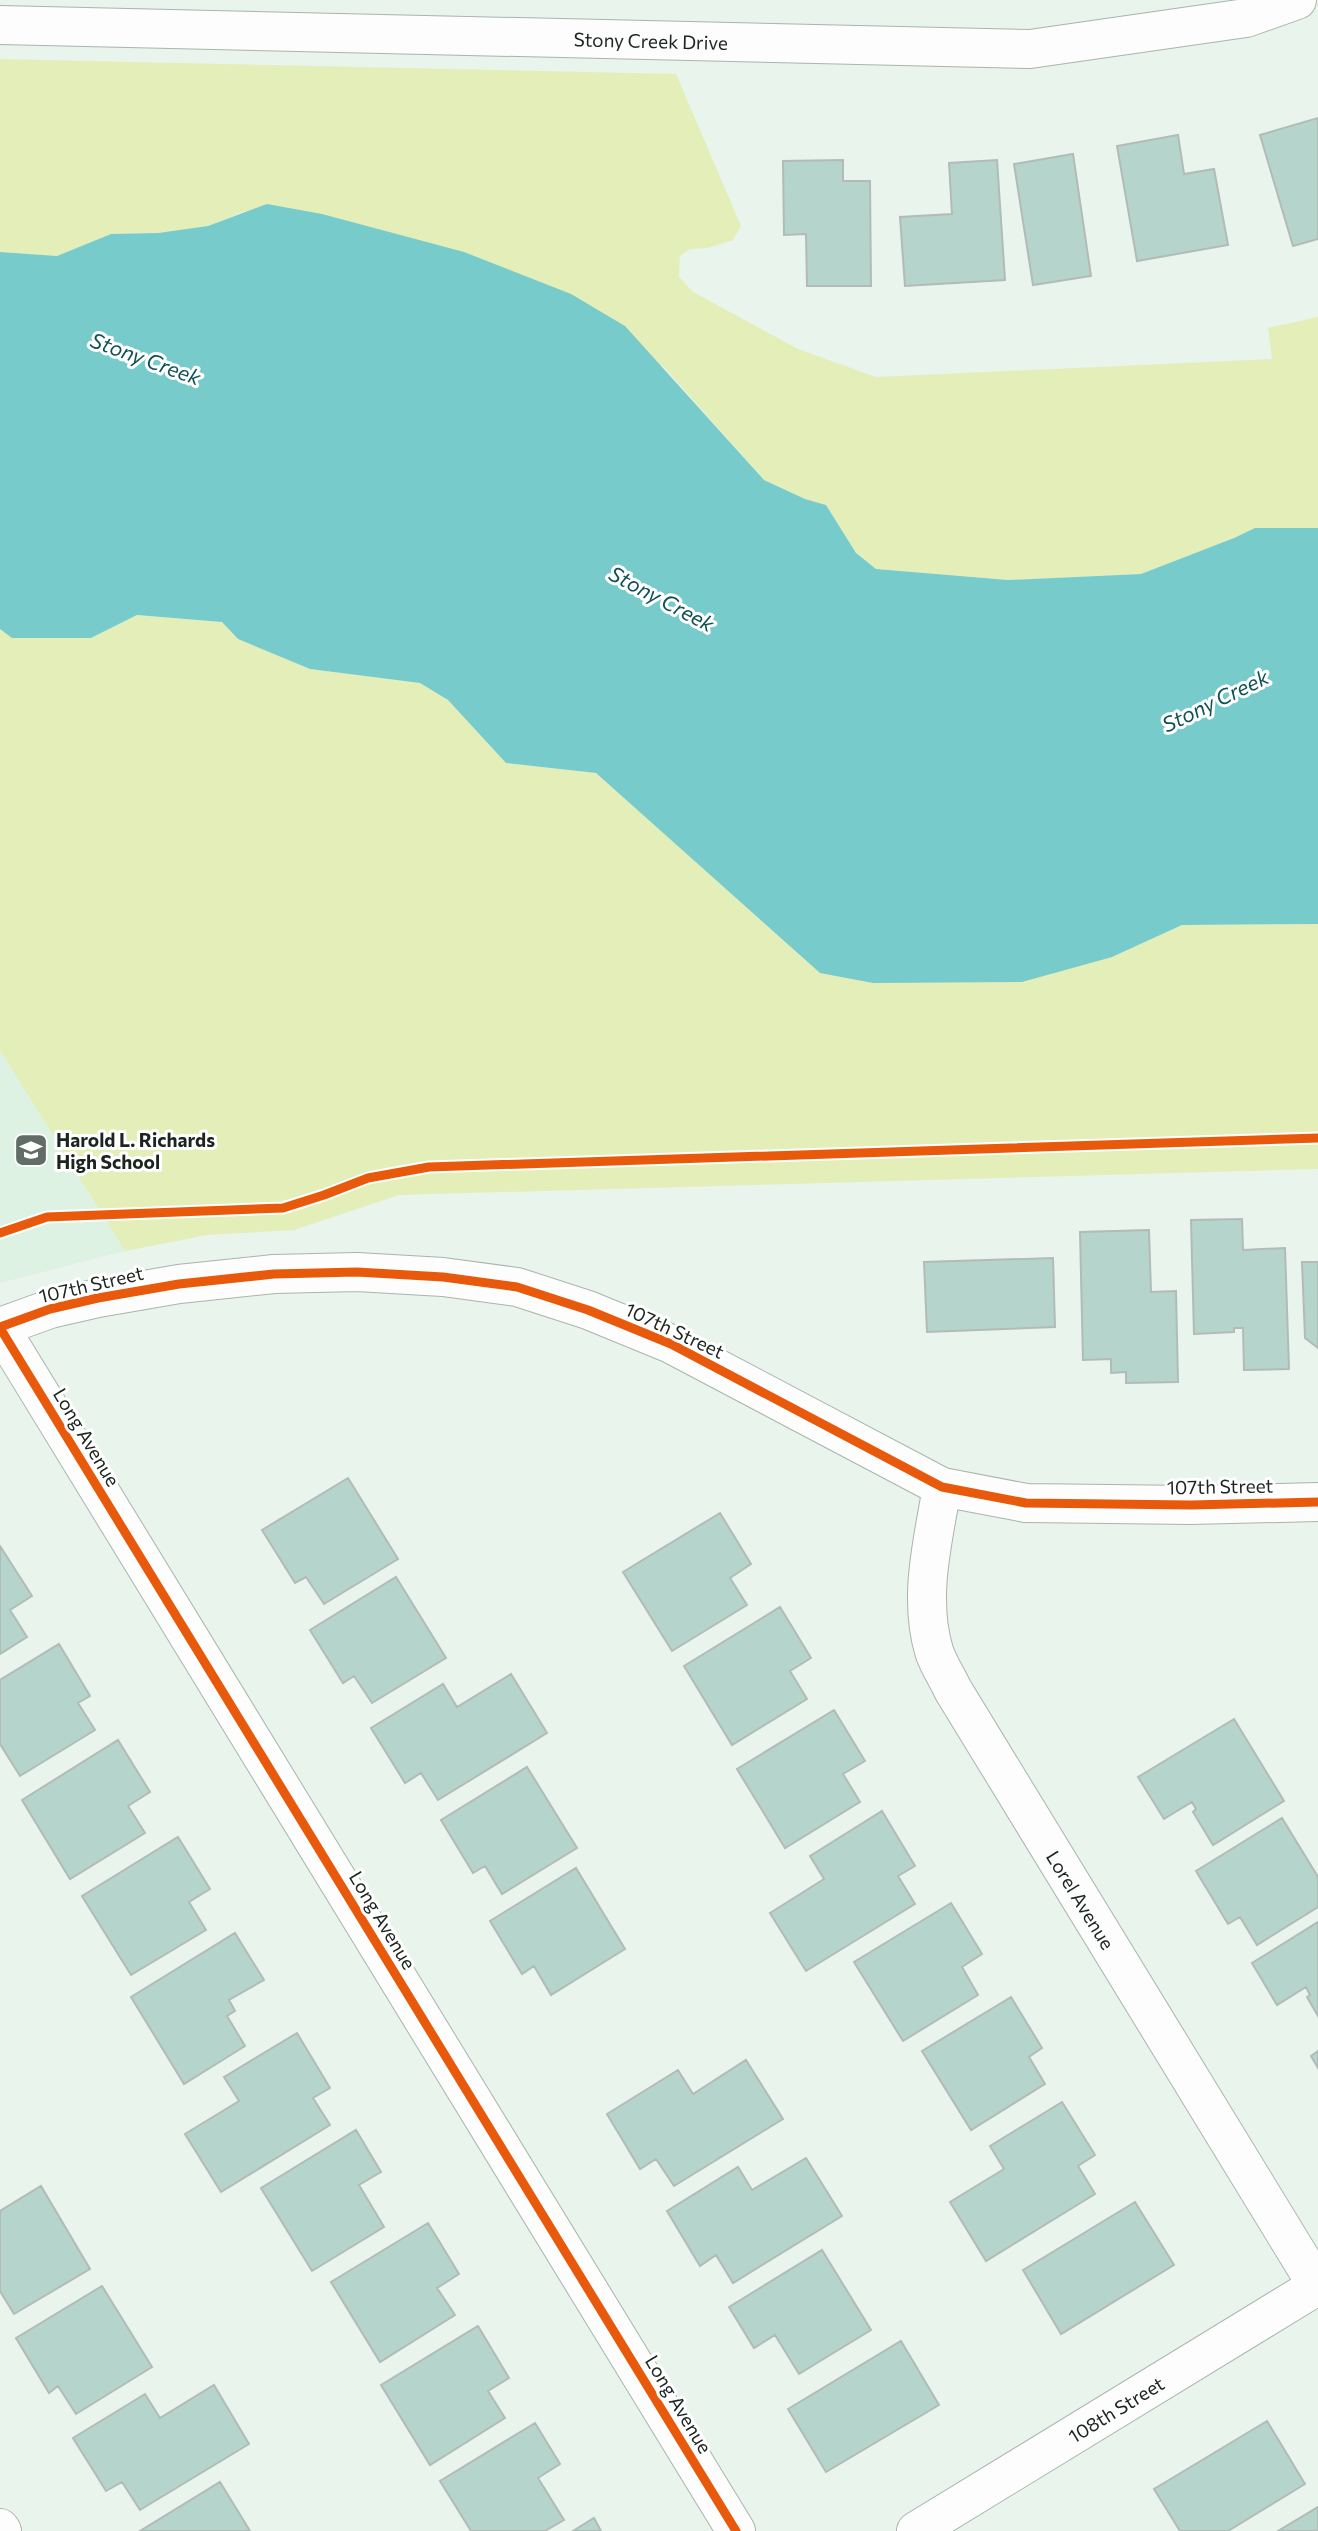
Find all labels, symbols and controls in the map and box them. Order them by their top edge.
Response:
street label: Stony Creek Drive [573,27,728,53]
water label: Stony Creek [87,326,205,390]
water label: Stony Creek [605,560,719,636]
water label: Stony Creek [1158,663,1273,737]
place label: Harold L. Richards High School [56,1128,215,1173]
school or university icon: Harold L. Richards High School [12,1131,50,1169]
street label: 107th Street [37,1261,146,1307]
street label: 107th Street [622,1297,728,1363]
street label: Long Avenue [49,1384,125,1490]
street label: 107th Street [1167,1474,1274,1498]
street label: Lorel Avenue [1042,1846,1120,1953]
street label: Long Avenue [345,1867,421,1973]
street label: Long Avenue [641,2351,717,2457]
street label: 108th Street [1064,2371,1168,2447]

